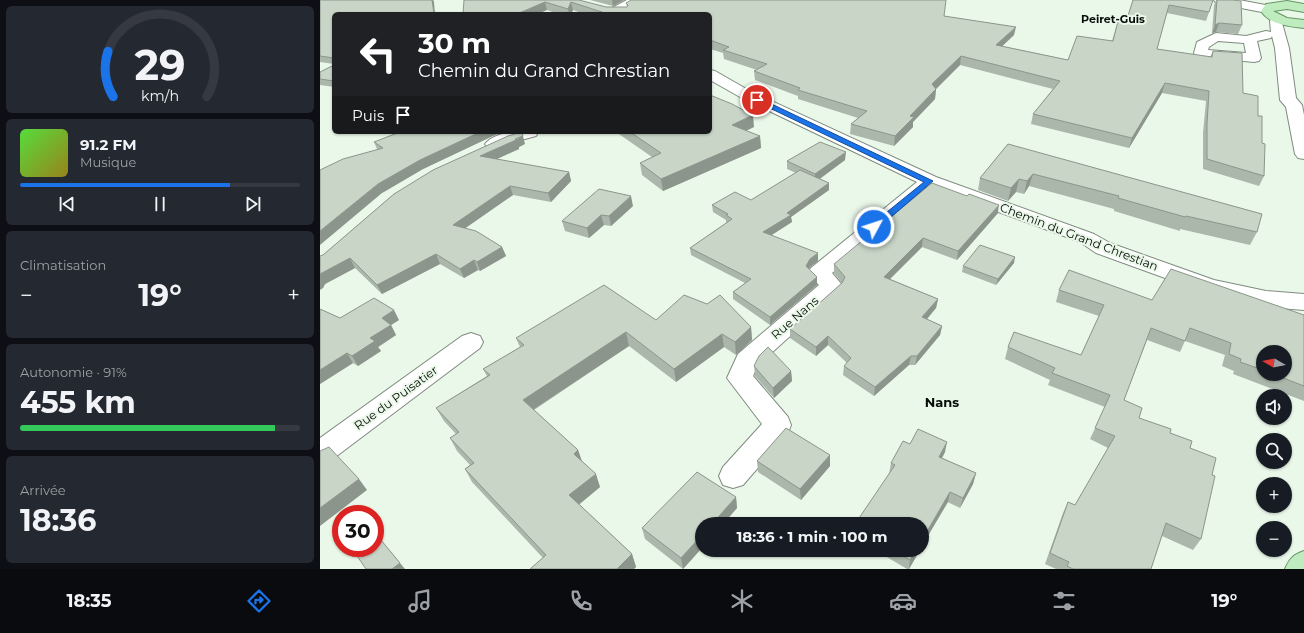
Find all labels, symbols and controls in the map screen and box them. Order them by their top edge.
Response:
district label: Peiret-Guis [1081,12,1145,26]
text: 30 m [418,26,491,60]
icon: left [352,28,404,80]
text: 29 [134,40,186,90]
text: Chemin du Grand Chrestian [418,60,670,82]
pin [740,83,774,117]
text: km/h [141,87,179,105]
icon: arrive [746,89,768,111]
icon: arrive [392,104,414,126]
text: Puis [352,106,384,125]
text: 91.2 FM [80,135,136,154]
text: Musique [80,154,136,170]
icon: previous [56,193,78,215]
icon: pause [149,193,171,215]
icon: next [242,193,264,215]
street label: Chemin du Grand Chrestian [998,199,1160,274]
position arrow [853,206,895,248]
text: Climatisation [20,257,106,273]
text: 19° [138,277,182,314]
text: − [20,282,33,309]
text: + [287,282,300,309]
street label: Rue Nans [768,293,822,342]
north arrow [1256,345,1292,381]
map controls [1256,345,1292,557]
street label: Rue du Puisatier [351,362,441,433]
text: Autonomie · 91% [20,364,127,380]
text: 455 km [20,384,136,421]
button: sound [1256,389,1292,425]
district label: Nans [925,394,959,410]
button: search [1256,433,1292,469]
button: + [1256,477,1292,513]
text: Arrivée [20,482,66,498]
text: 18:36 [20,502,96,539]
speed limit sign: 30 [332,505,384,557]
button: − [1256,521,1292,557]
text: 18:36 · 1 min · 100 m [736,527,888,546]
icon: directions [245,587,273,615]
icon: music [406,587,434,615]
icon: phone [567,587,595,615]
icon: climate [728,587,756,615]
icon: car [889,587,917,615]
icon: filters [1050,587,1078,615]
text: 18:35 [67,590,111,612]
text: 19° [1211,590,1237,612]

